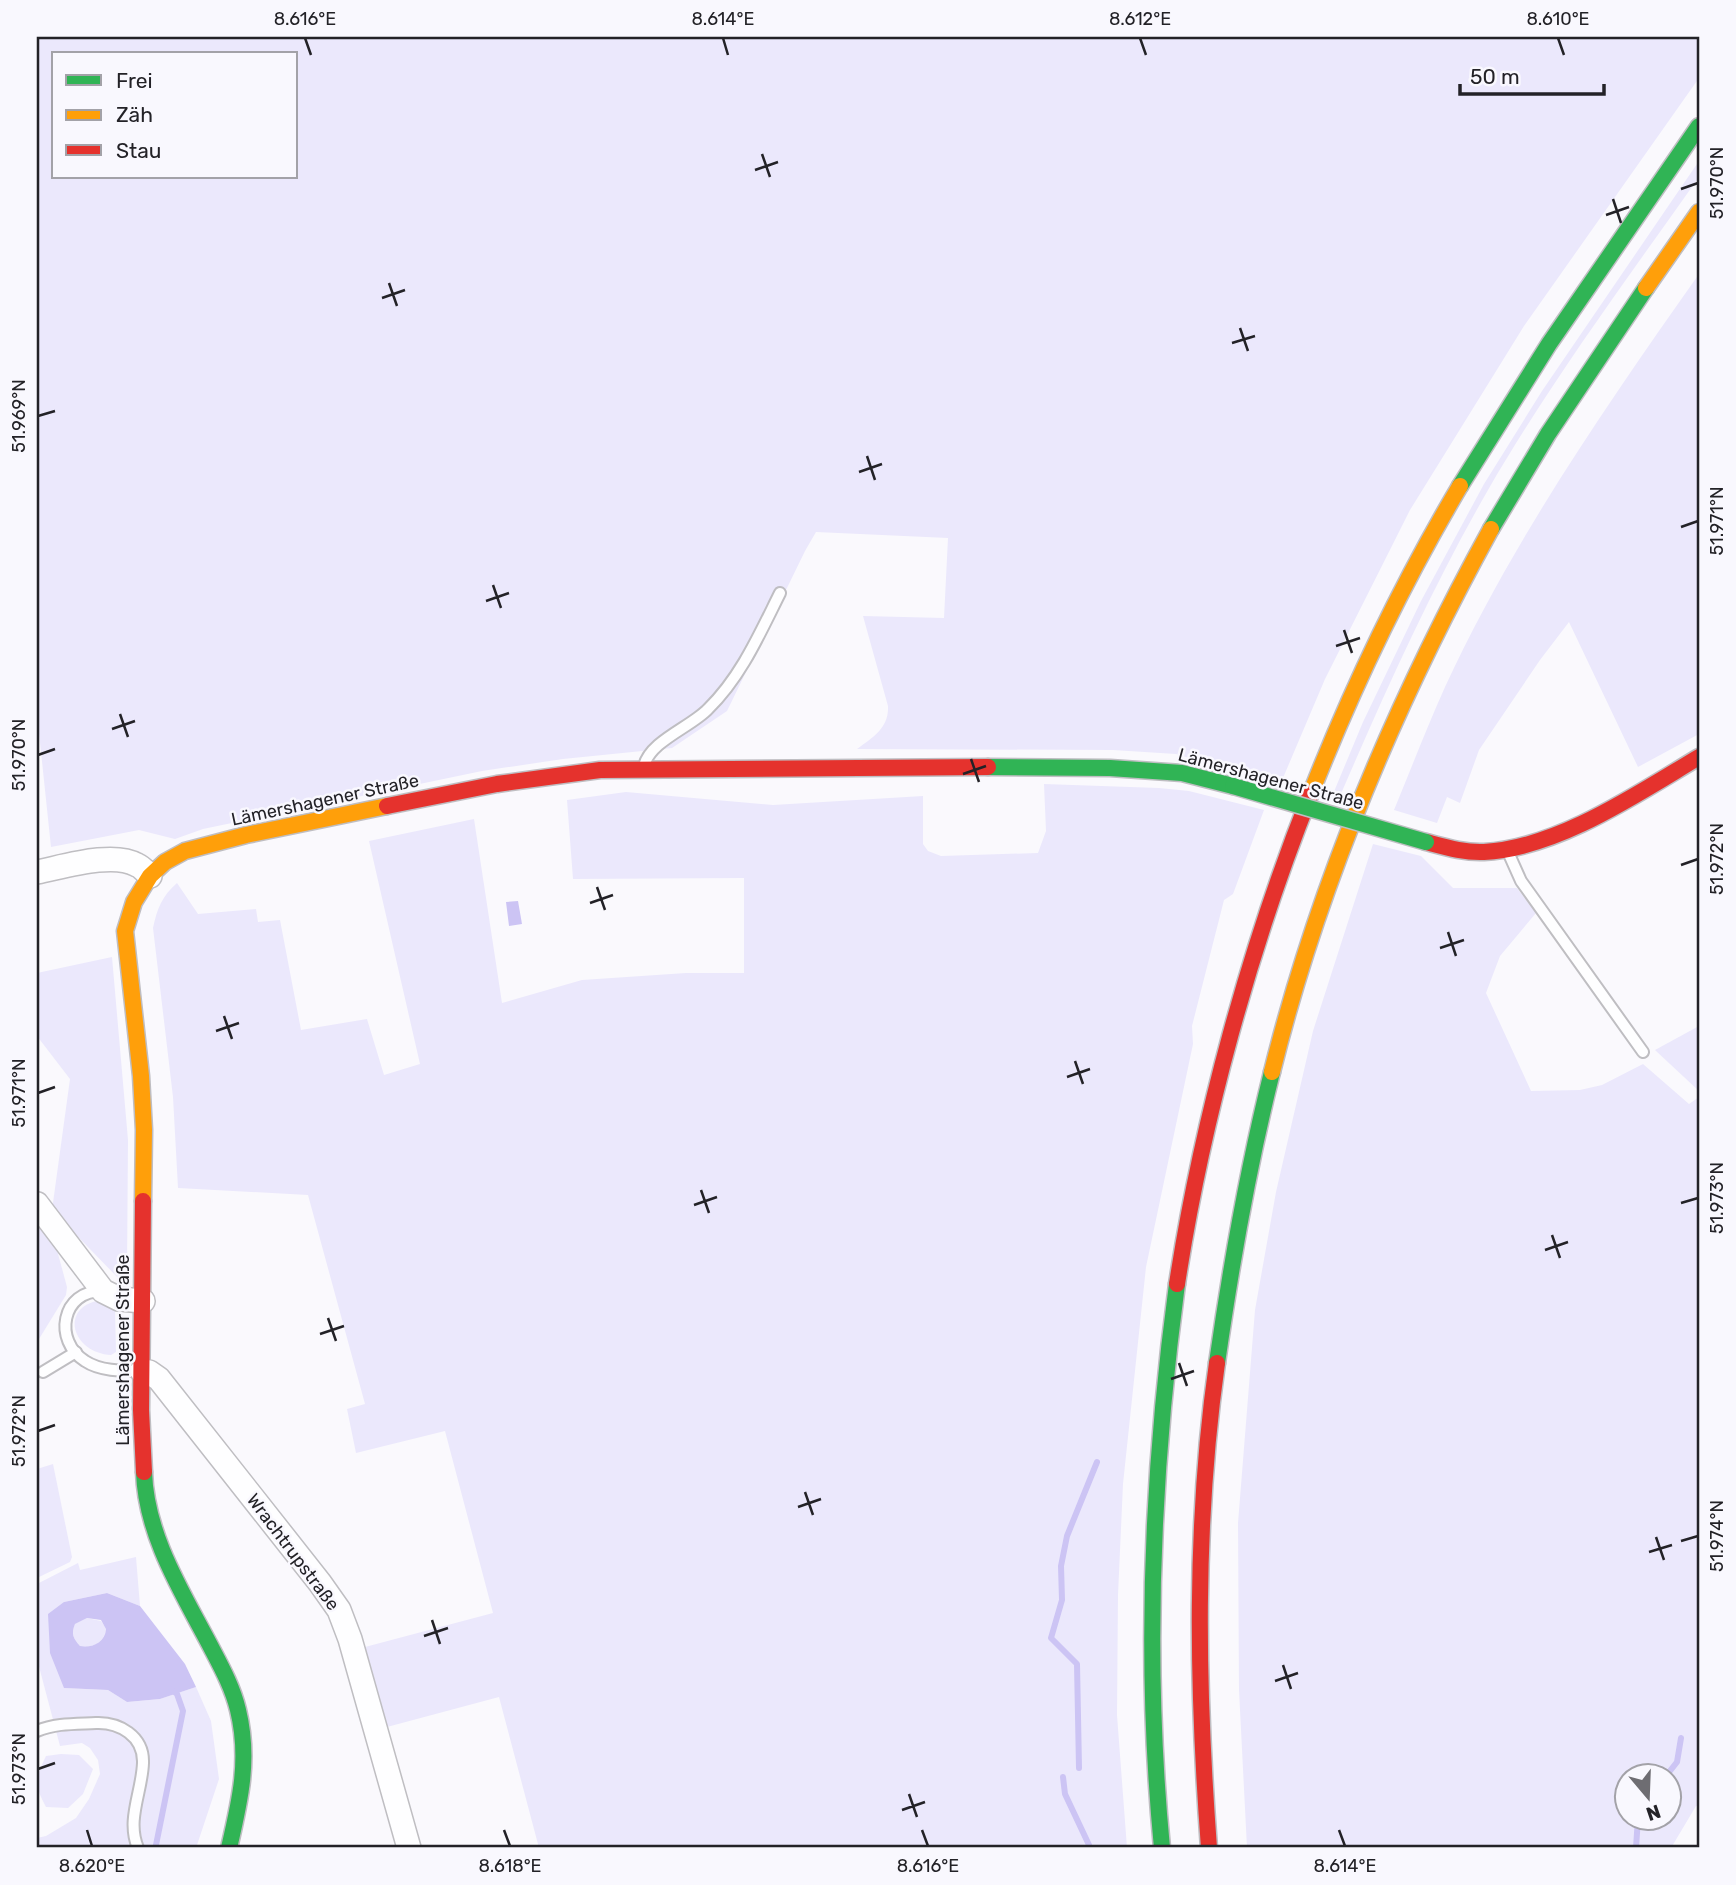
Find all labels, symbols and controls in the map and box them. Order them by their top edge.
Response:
text: 8.616°E [274,8,336,30]
text: 8.614°E [692,8,754,30]
text: 8.612°E [1109,8,1171,30]
text: 8.610°E [1526,8,1590,30]
legend [52,52,298,178]
scale bar [1460,52,1603,96]
text: 50 m [1470,64,1520,89]
text: Frei [116,68,153,93]
text: Zäh [116,102,153,127]
text: Stau [116,138,162,163]
text: 51.970°N [1706,147,1728,219]
text: 51.969°N [8,379,30,453]
text: 51.971°N [1706,487,1728,555]
text: 51.970°N [8,719,30,791]
street label: Lämershagener Straße [1176,744,1366,814]
street label: Lämershagener Straße [229,769,421,831]
text: 51.972°N [1706,823,1728,895]
text: 51.971°N [8,1059,30,1127]
text: 51.973°N [1706,1162,1728,1234]
street label: Lämershagener Straße [112,1254,134,1446]
text: 51.972°N [8,1395,30,1467]
street label: Wrachtrupstraße [242,1489,344,1615]
text: 51.974°N [1706,1500,1728,1572]
text: 51.973°N [8,1733,30,1805]
north arrow [1614,1762,1684,1832]
text: N [1643,1800,1664,1826]
text: 8.620°E [59,1855,125,1877]
text: 8.618°E [478,1855,542,1877]
text: 8.616°E [897,1855,959,1877]
text: 8.614°E [1314,1855,1376,1877]

